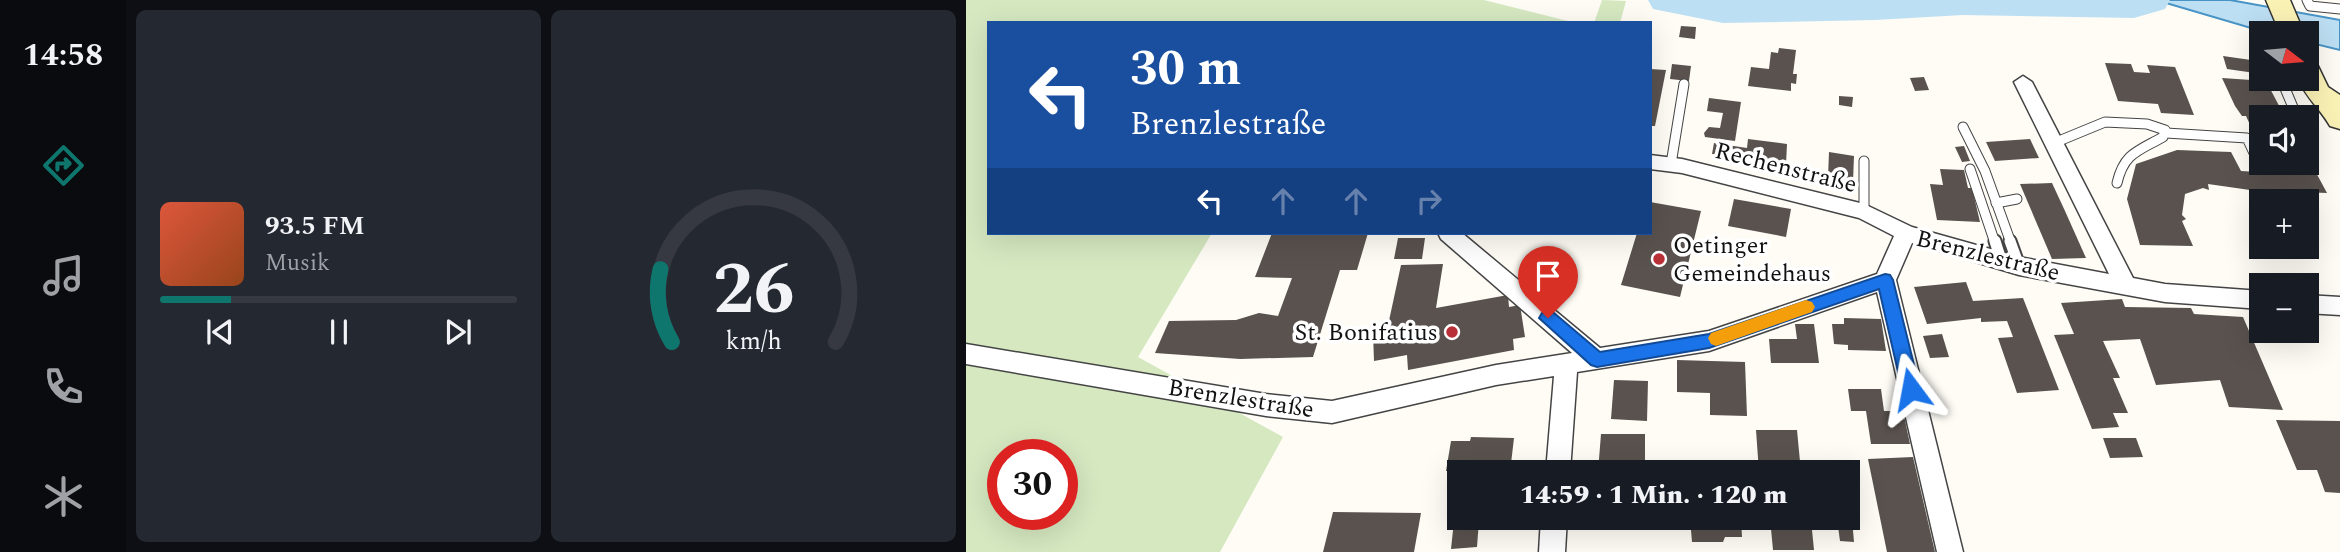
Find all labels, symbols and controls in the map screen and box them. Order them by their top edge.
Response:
north arrow [2249,21,2319,91]
map controls [2249,21,2319,343]
text: 14:58 [23,31,103,80]
text: 30 m [1130,32,1241,107]
icon: left [1015,49,1106,140]
text: Brenzlestraße [1130,100,1326,149]
button: sound [2249,105,2319,175]
street label: Rechenstraße [1711,133,1860,203]
icon: directions [39,141,88,190]
icon: left [1191,182,1229,220]
icon: ahead [1264,182,1302,220]
icon: ahead [1337,182,1375,220]
icon: right [1410,182,1448,220]
button: + [2249,189,2319,259]
text: 93.5 FM [265,206,365,246]
street label: Brenzlestraße [1912,221,2064,291]
place label: Oetinger Gemeindehaus [1673,228,1831,292]
text: 26 [713,235,794,346]
text: Musik [265,246,330,281]
pin [1518,246,1578,318]
icon: music [39,251,88,300]
marker: Oetinger Gemeindehaus [1651,251,1667,267]
icon: arrive [1529,257,1567,295]
button: − [2249,273,2319,343]
icon: previous [201,313,239,351]
icon: pause [320,313,358,351]
icon: next [439,313,477,351]
place label: St. Bonifatius [1294,315,1438,351]
text: km/h [725,323,782,361]
marker: St. Bonifatius [1444,324,1460,340]
position arrow [1874,352,1948,426]
icon: phone [39,362,88,411]
street label: Brenzlestraße [1165,370,1316,428]
speed limit sign: 30 [987,439,1078,530]
icon: climate [39,472,88,521]
text: 14:59 · 1 Min. · 120 m [1520,475,1787,515]

